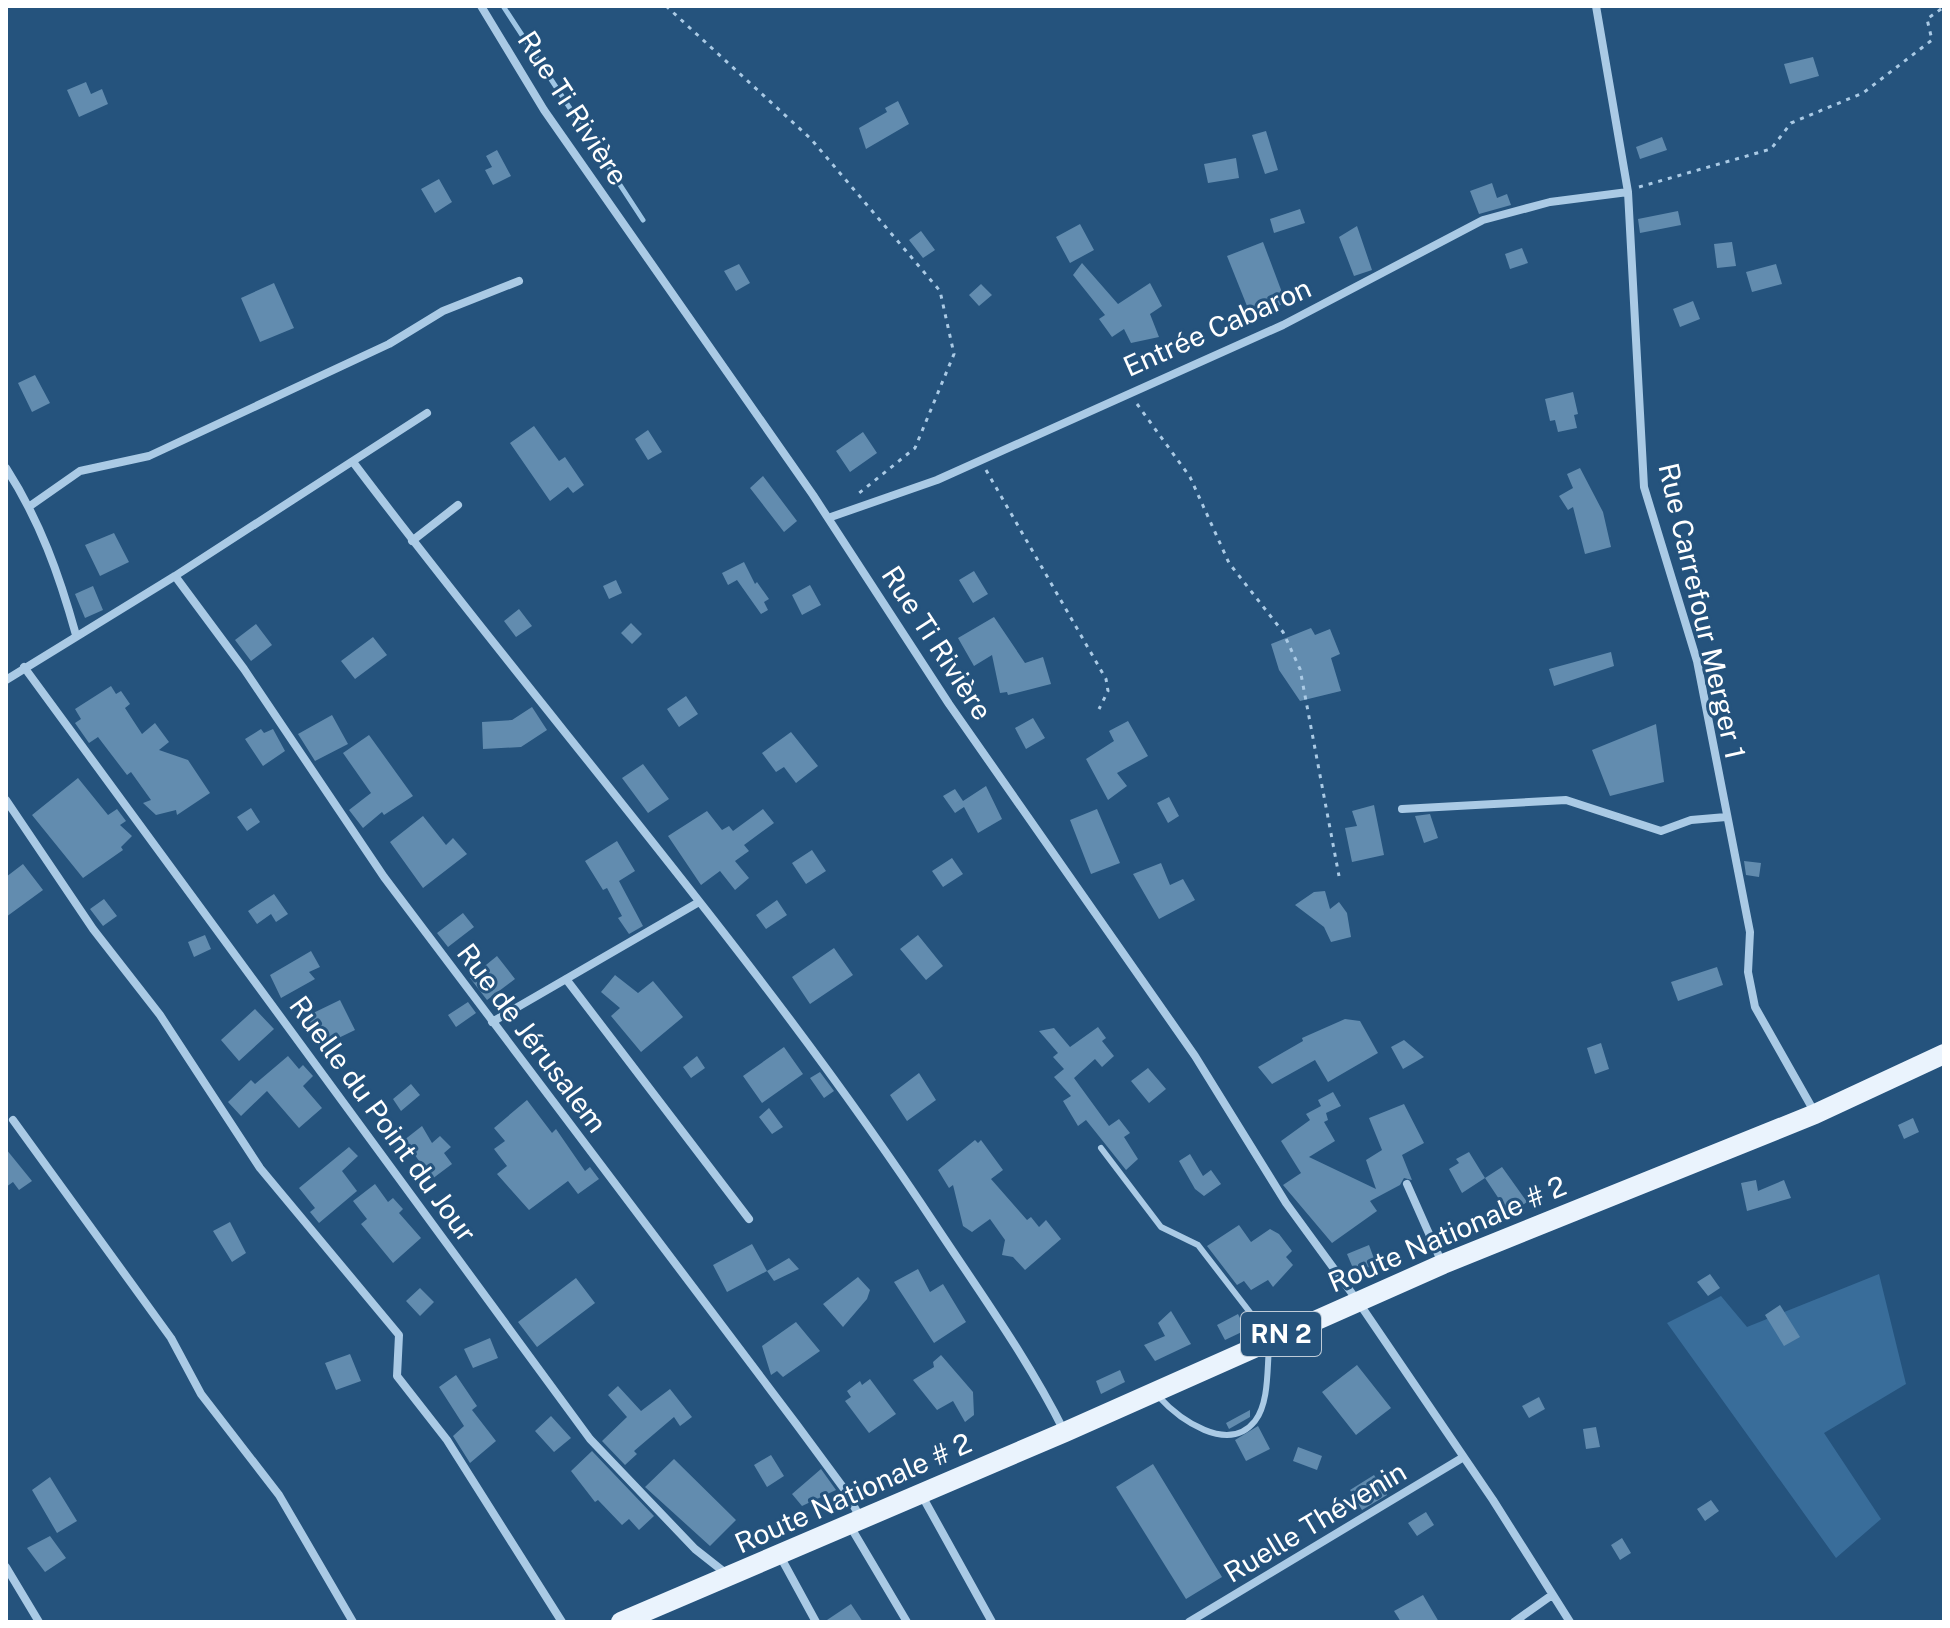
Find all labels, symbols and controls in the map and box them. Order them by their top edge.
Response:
street label: Rue Ti Rivière [511,25,635,191]
street label: Entrée Cabaron [1118,270,1316,383]
street label: Rue Carrefour Merger 1 [1652,460,1753,762]
street label: Rue Ti Rivière [875,560,999,726]
street label: Rue de Jérusalem [451,937,614,1139]
street label: Ruelle du Point du Jour [283,989,484,1248]
street label: Route Nationale # 2 [1323,1168,1571,1299]
road number: RN 2 [1241,1312,1321,1356]
street label: Route Nationale # 2 [729,1426,976,1560]
street label: Ruelle Thévenin [1218,1454,1412,1589]

